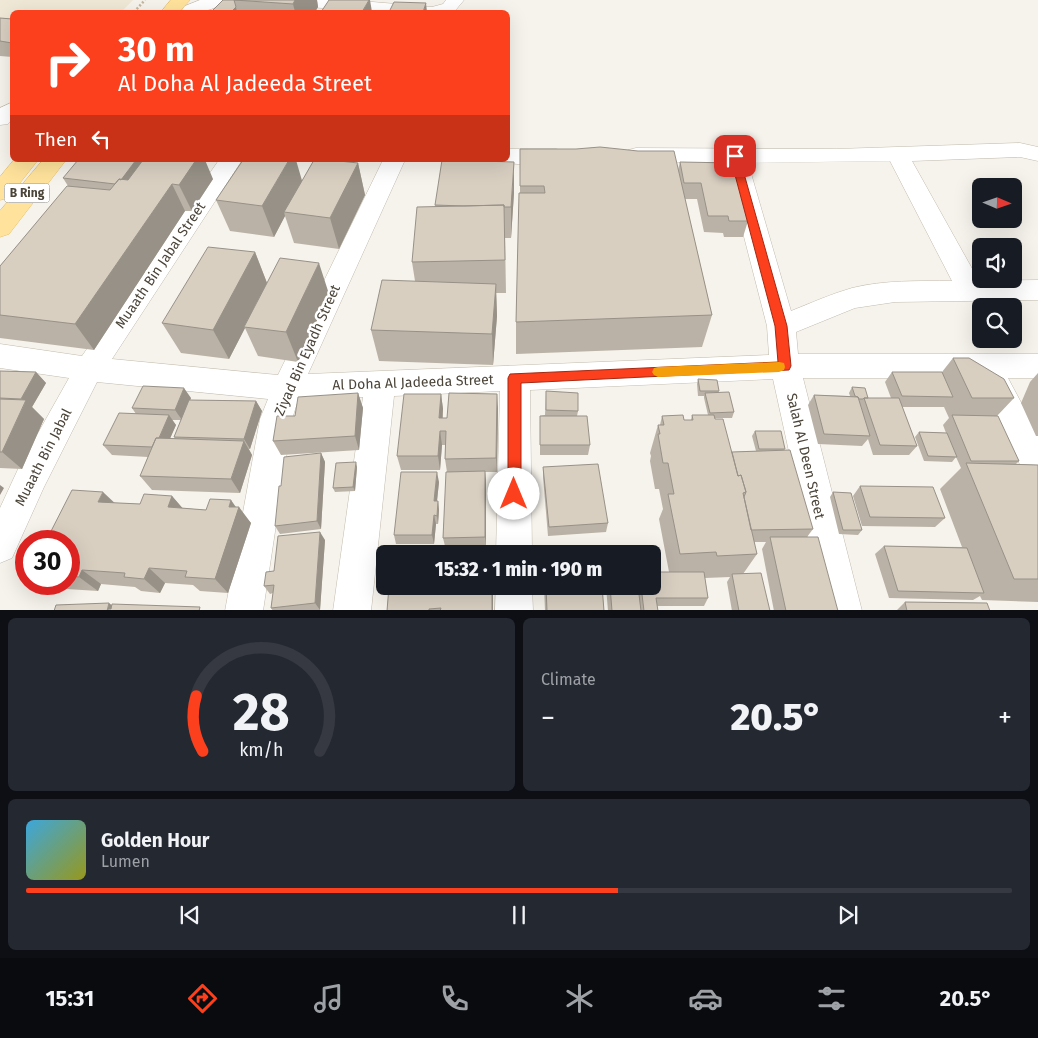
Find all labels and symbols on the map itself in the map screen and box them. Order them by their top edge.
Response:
pin [714,135,756,177]
north arrow [972,178,1022,228]
road number: B Ring [5,184,50,202]
street label: Muaath Bin Jabal Street [112,198,210,332]
street label: Ziyad Bin Eyadh Street [271,281,344,418]
street label: Al Doha Al Jadeeda Street [332,371,495,394]
street label: Salah Al Deen Street [783,392,828,522]
street label: Muaath Bin Jabal [12,406,75,509]
position arrow [487,467,539,519]
speed limit sign: 30 [15,530,80,595]

